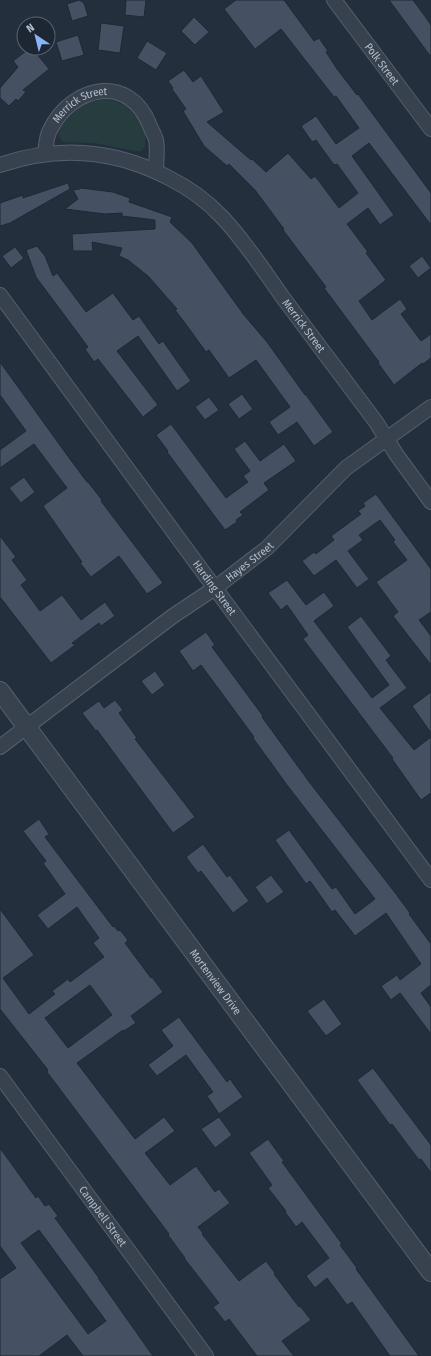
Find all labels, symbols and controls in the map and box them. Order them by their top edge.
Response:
north arrow [16,16,56,56]
text: N [24,21,37,35]
street label: Polk Street [362,40,402,88]
street label: Merrick Street [49,85,108,125]
street label: Merrick Street [280,296,328,355]
street label: Hayes Street [223,539,276,584]
street label: Harding Street [190,558,239,618]
street label: Mortenview Drive [187,946,244,1017]
street label: Campbell Street [77,1183,130,1249]

